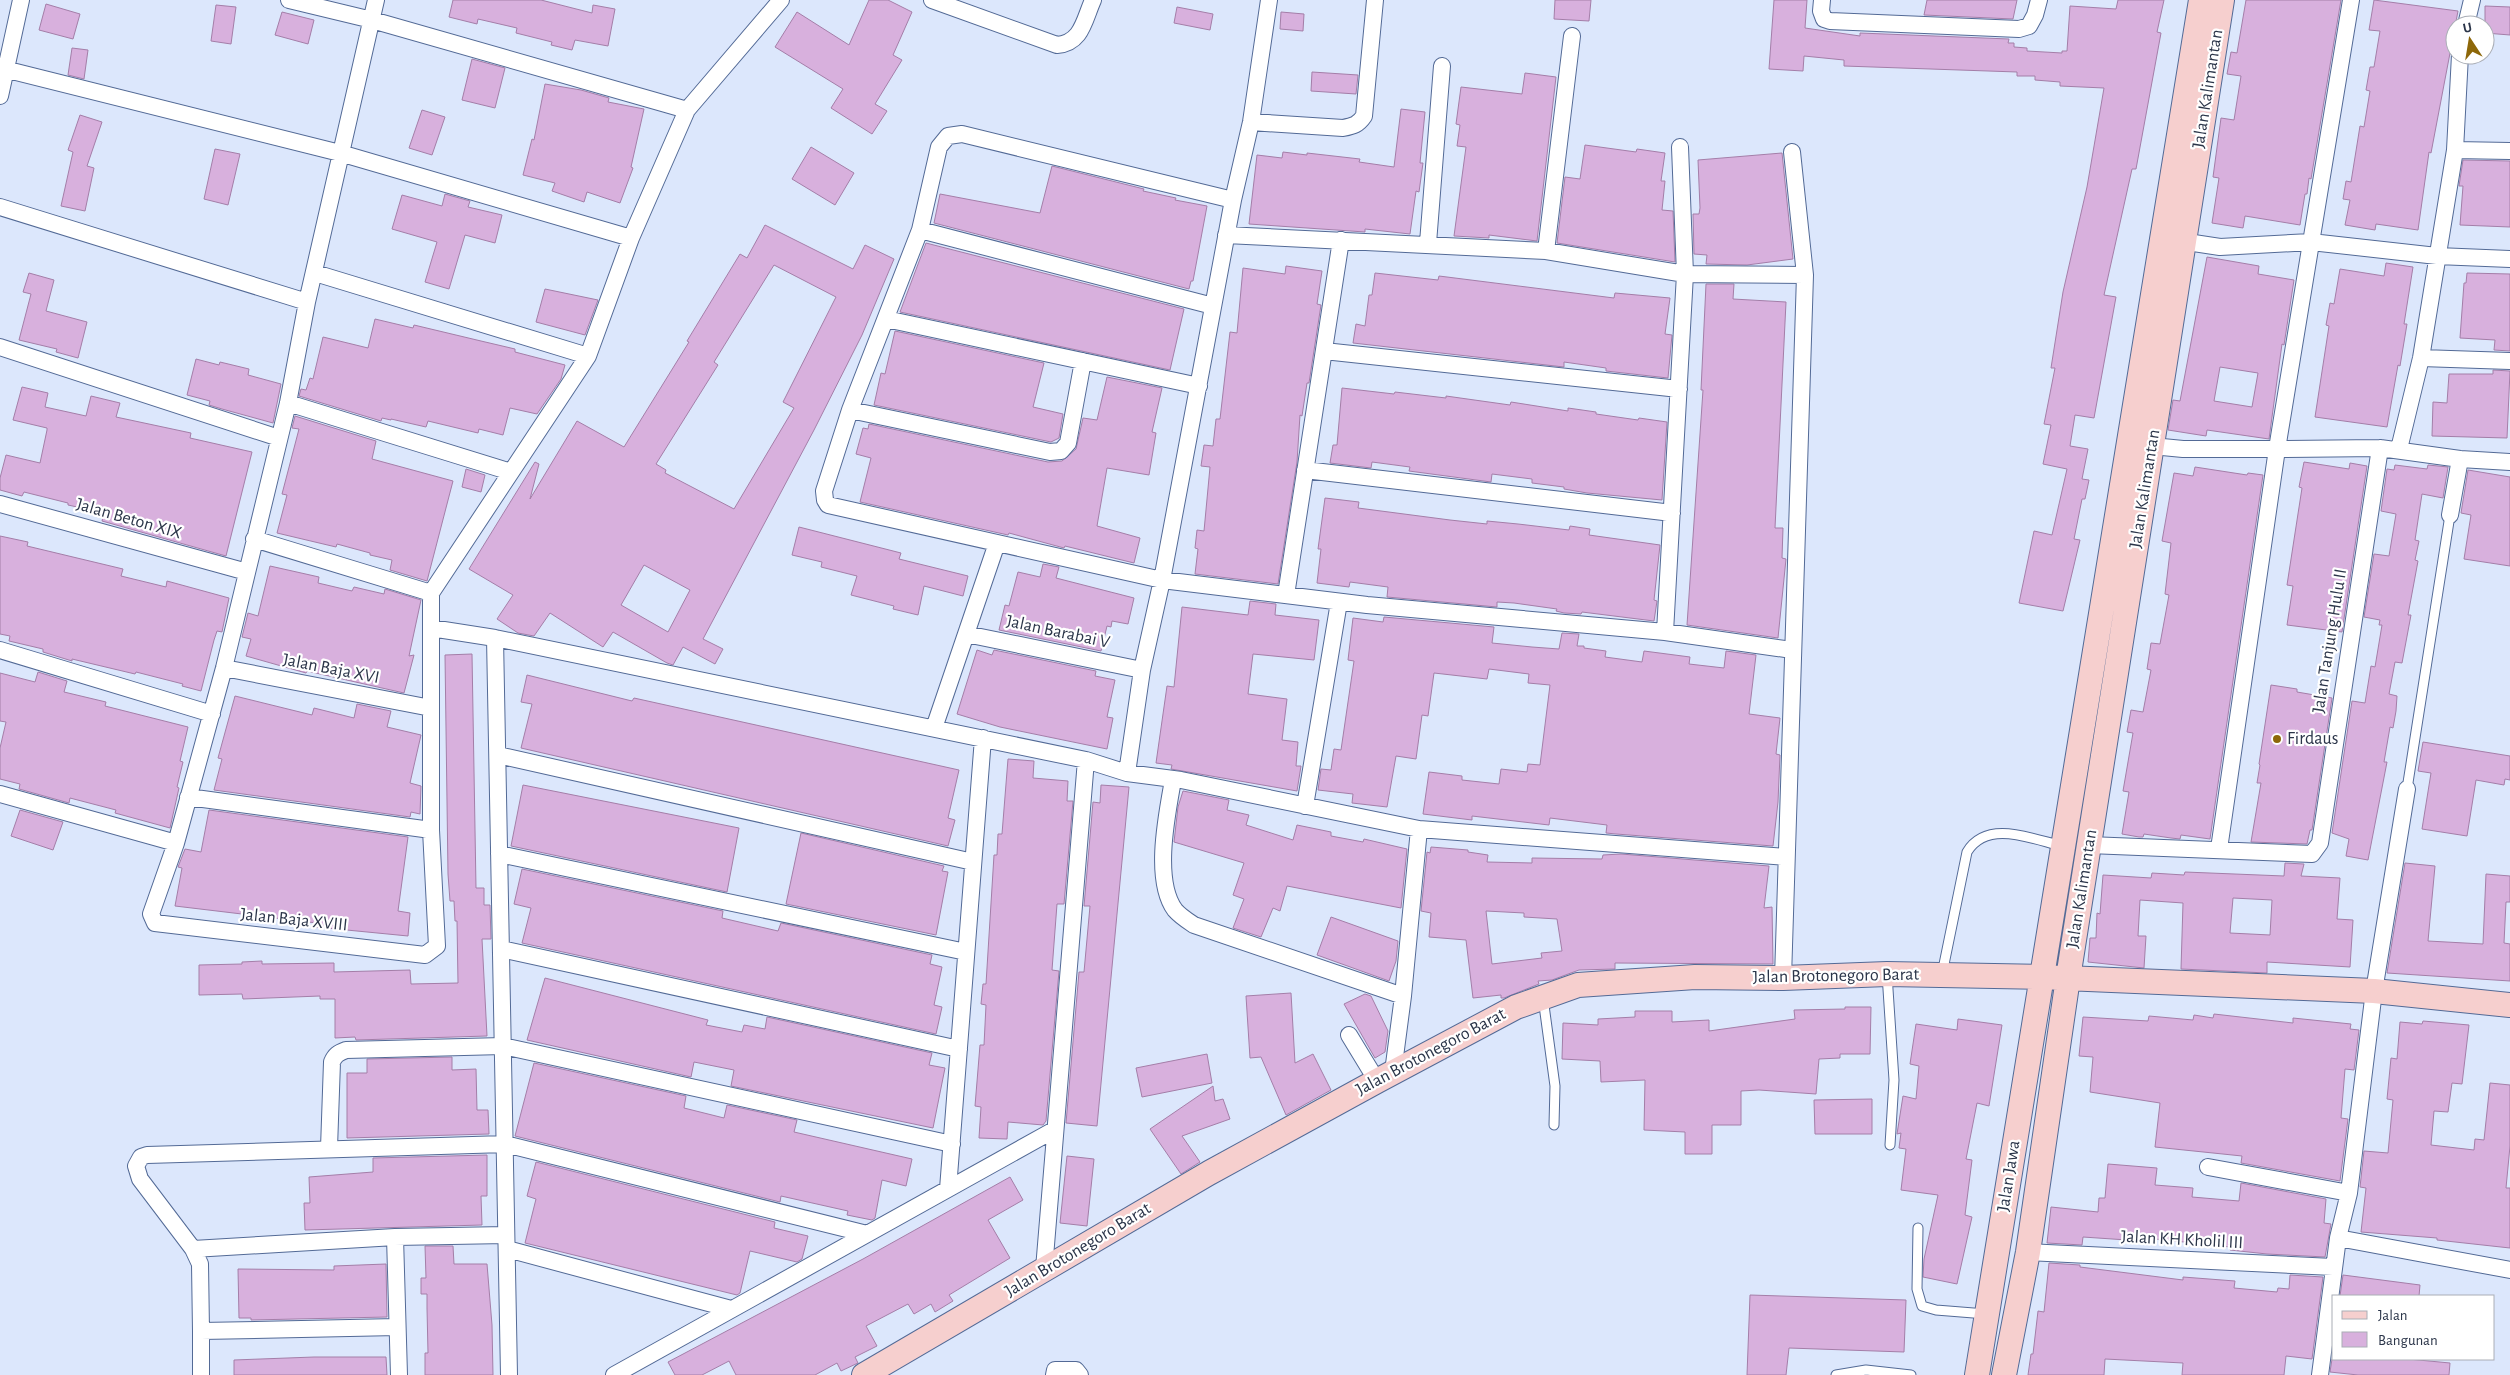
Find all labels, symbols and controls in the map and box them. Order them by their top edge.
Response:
north arrow [2445,15,2495,65]
text: U [2462,20,2473,36]
street label: Jalan Kalimantan [2190,28,2226,150]
street label: Jalan Kalimantan [2127,428,2163,550]
street label: Jalan Beton XIX [74,495,184,543]
street label: Jalan Tanjung Hulu II [2310,568,2350,714]
street label: Jalan Barabai V [1005,612,1112,652]
street label: Jalan Baja XVI [281,651,381,687]
place label: Firdaus [2287,730,2338,748]
marker: Firdaus [2271,733,2283,745]
street label: Jalan Kalimantan [2064,828,2100,950]
street label: Jalan Baja XVIII [239,905,349,935]
street label: Jalan Brotonegoro Barat [1753,966,1920,986]
street label: Jalan Brotonegoro Barat [1353,1005,1509,1099]
street label: Jalan Jawa [1994,1139,2024,1213]
street label: Jalan Brotonegoro Barat [1002,1199,1154,1301]
street label: Jalan KH Kholil III [2120,1228,2244,1252]
legend [2332,1295,2495,1360]
text: Jalan [2378,1308,2408,1323]
text: Bangunan [2378,1333,2438,1348]

